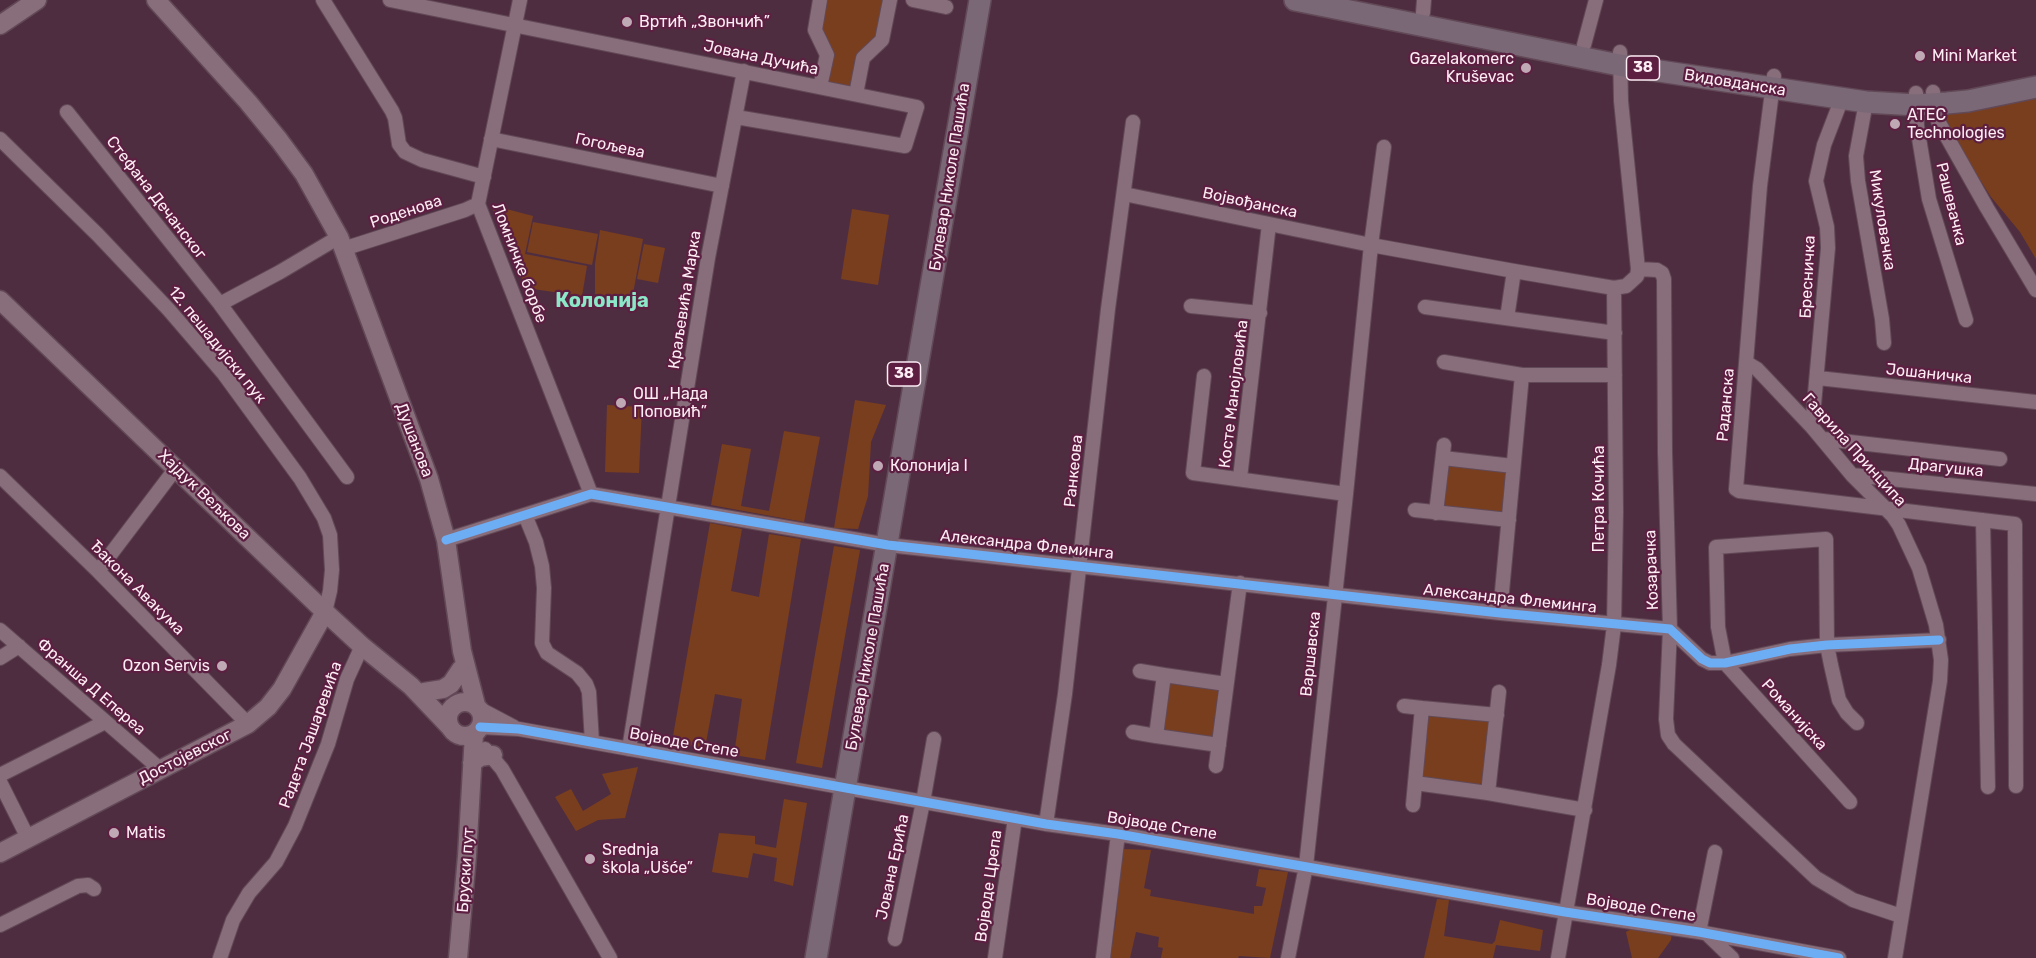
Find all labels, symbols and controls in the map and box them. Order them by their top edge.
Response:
place label: Вртић „Звончић” [639,12,770,32]
marker: Вртић „Звончић” [620,15,634,29]
street label: Јована Дучића [702,36,820,80]
place label: Mini Market [1932,46,2017,66]
place label: Gazelakomerc Kruševac [1410,49,1514,87]
marker: Mini Market [1913,49,1927,63]
road number: 38 [1626,56,1660,80]
marker: Gazelakomerc Kruševac [1519,61,1533,75]
street label: Видовданска [1683,65,1787,101]
street label: Булевар Николе Пашића [926,82,974,272]
place label: ATEC Technologies [1907,105,2005,143]
marker: ATEC Technologies [1888,117,1902,131]
street label: Гогољева [573,129,647,163]
street label: Стефана Дечанског [102,132,210,264]
street label: Рашевачка [1931,161,1971,247]
street label: Микуловачка [1865,168,1899,272]
street label: Војвођанска [1201,184,1299,222]
street label: Роденова [367,191,445,233]
street label: Ломничке борбе [487,200,551,326]
street label: Краљевића Марка [665,229,705,371]
street label: Бресничка [1796,235,1820,319]
street label: 12. пешадијски пук [164,282,270,408]
district label: Колонија [555,289,649,313]
street label: Косте Манојловића [1215,319,1253,469]
street label: Јошаничка [1885,360,1973,388]
road number: 38 [888,362,920,386]
street label: Раданска [1713,368,1739,442]
place label: ОШ „Нада Поповић” [633,384,708,422]
street label: Гаврила Принципа [1798,389,1910,511]
marker: ОШ „Нада Поповић” [614,396,628,410]
street label: Душанова [391,400,437,480]
street label: Ранкеова [1061,434,1087,508]
street label: Петра Кочића [1589,445,1609,553]
street label: Хајдук Вељкова [154,446,254,544]
street label: Драгушка [1908,455,1984,481]
place label: Колонија I [890,456,968,476]
marker: Колонија I [871,459,885,473]
street label: Александра Флеминга [939,526,1115,564]
street label: Козарачка [1641,529,1663,611]
street label: Ђакона Авакума [86,537,188,639]
street label: Булевар Николе Пашића [842,562,894,752]
street label: Александра Флеминга [1422,580,1598,618]
street label: Варшавска [1297,610,1325,698]
street label: Франша Д Епереа [33,635,149,739]
place label: Ozon Servis [122,656,210,676]
marker: Ozon Servis [215,659,229,673]
street label: Радета Јашаревића [275,659,347,811]
street label: Романијска [1757,676,1831,754]
street label: Војводе Степе [628,724,740,762]
street label: Достојевског [135,725,235,789]
street label: Војводе Степе [1106,808,1218,844]
street label: Јована Ерића [872,813,914,921]
place label: Matis [126,823,166,843]
marker: Matis [107,826,121,840]
street label: Бруски пут [453,827,479,913]
street label: Војводе Црепа [972,829,1006,943]
place label: Srednja škola „Ušće” [602,840,693,878]
marker: Srednja škola „Ušće” [583,852,597,866]
street label: Војводе Степе [1585,890,1697,926]

